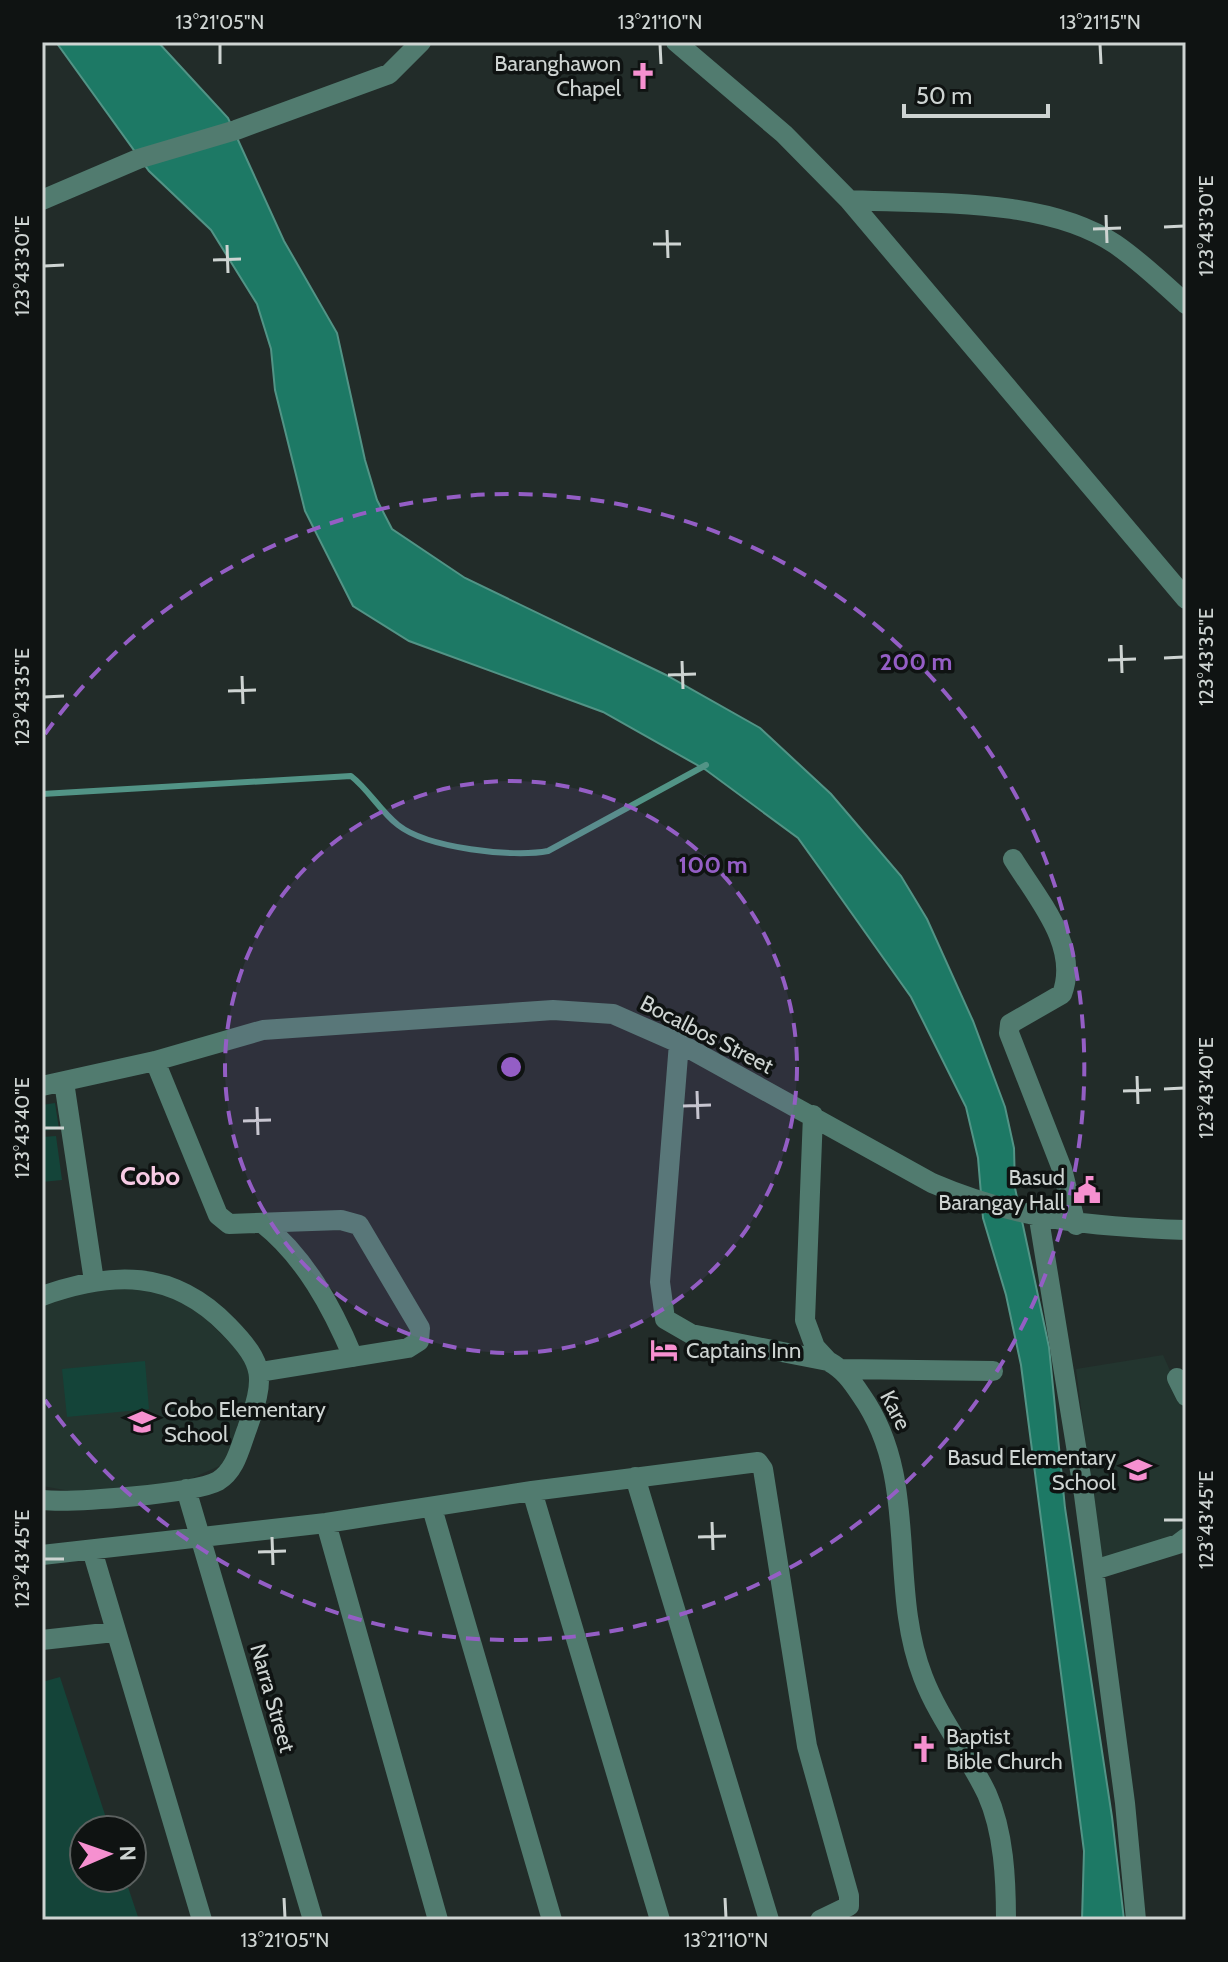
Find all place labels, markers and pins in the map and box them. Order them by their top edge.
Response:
place label: Baranghawon Chapel [494,50,622,102]
church icon: Baranghawon Chapel [628,61,658,91]
centre of rings [497,1053,525,1081]
place label: Basud Barangay Hall [938,1164,1066,1216]
public building icon: Basud Barangay Hall [1072,1175,1102,1205]
hotel icon: Captains Inn [649,1335,679,1365]
place label: Captains Inn [686,1337,801,1364]
place label: Cobo Elementary School [164,1396,326,1448]
school or university icon: Cobo Elementary School [127,1407,157,1437]
place label: Basud Elementary School [947,1444,1117,1496]
school or university icon: Basud Elementary School [1123,1455,1153,1485]
place label: Baptist Bible Church [946,1723,1063,1775]
church icon: Baptist Bible Church [909,1734,939,1764]

